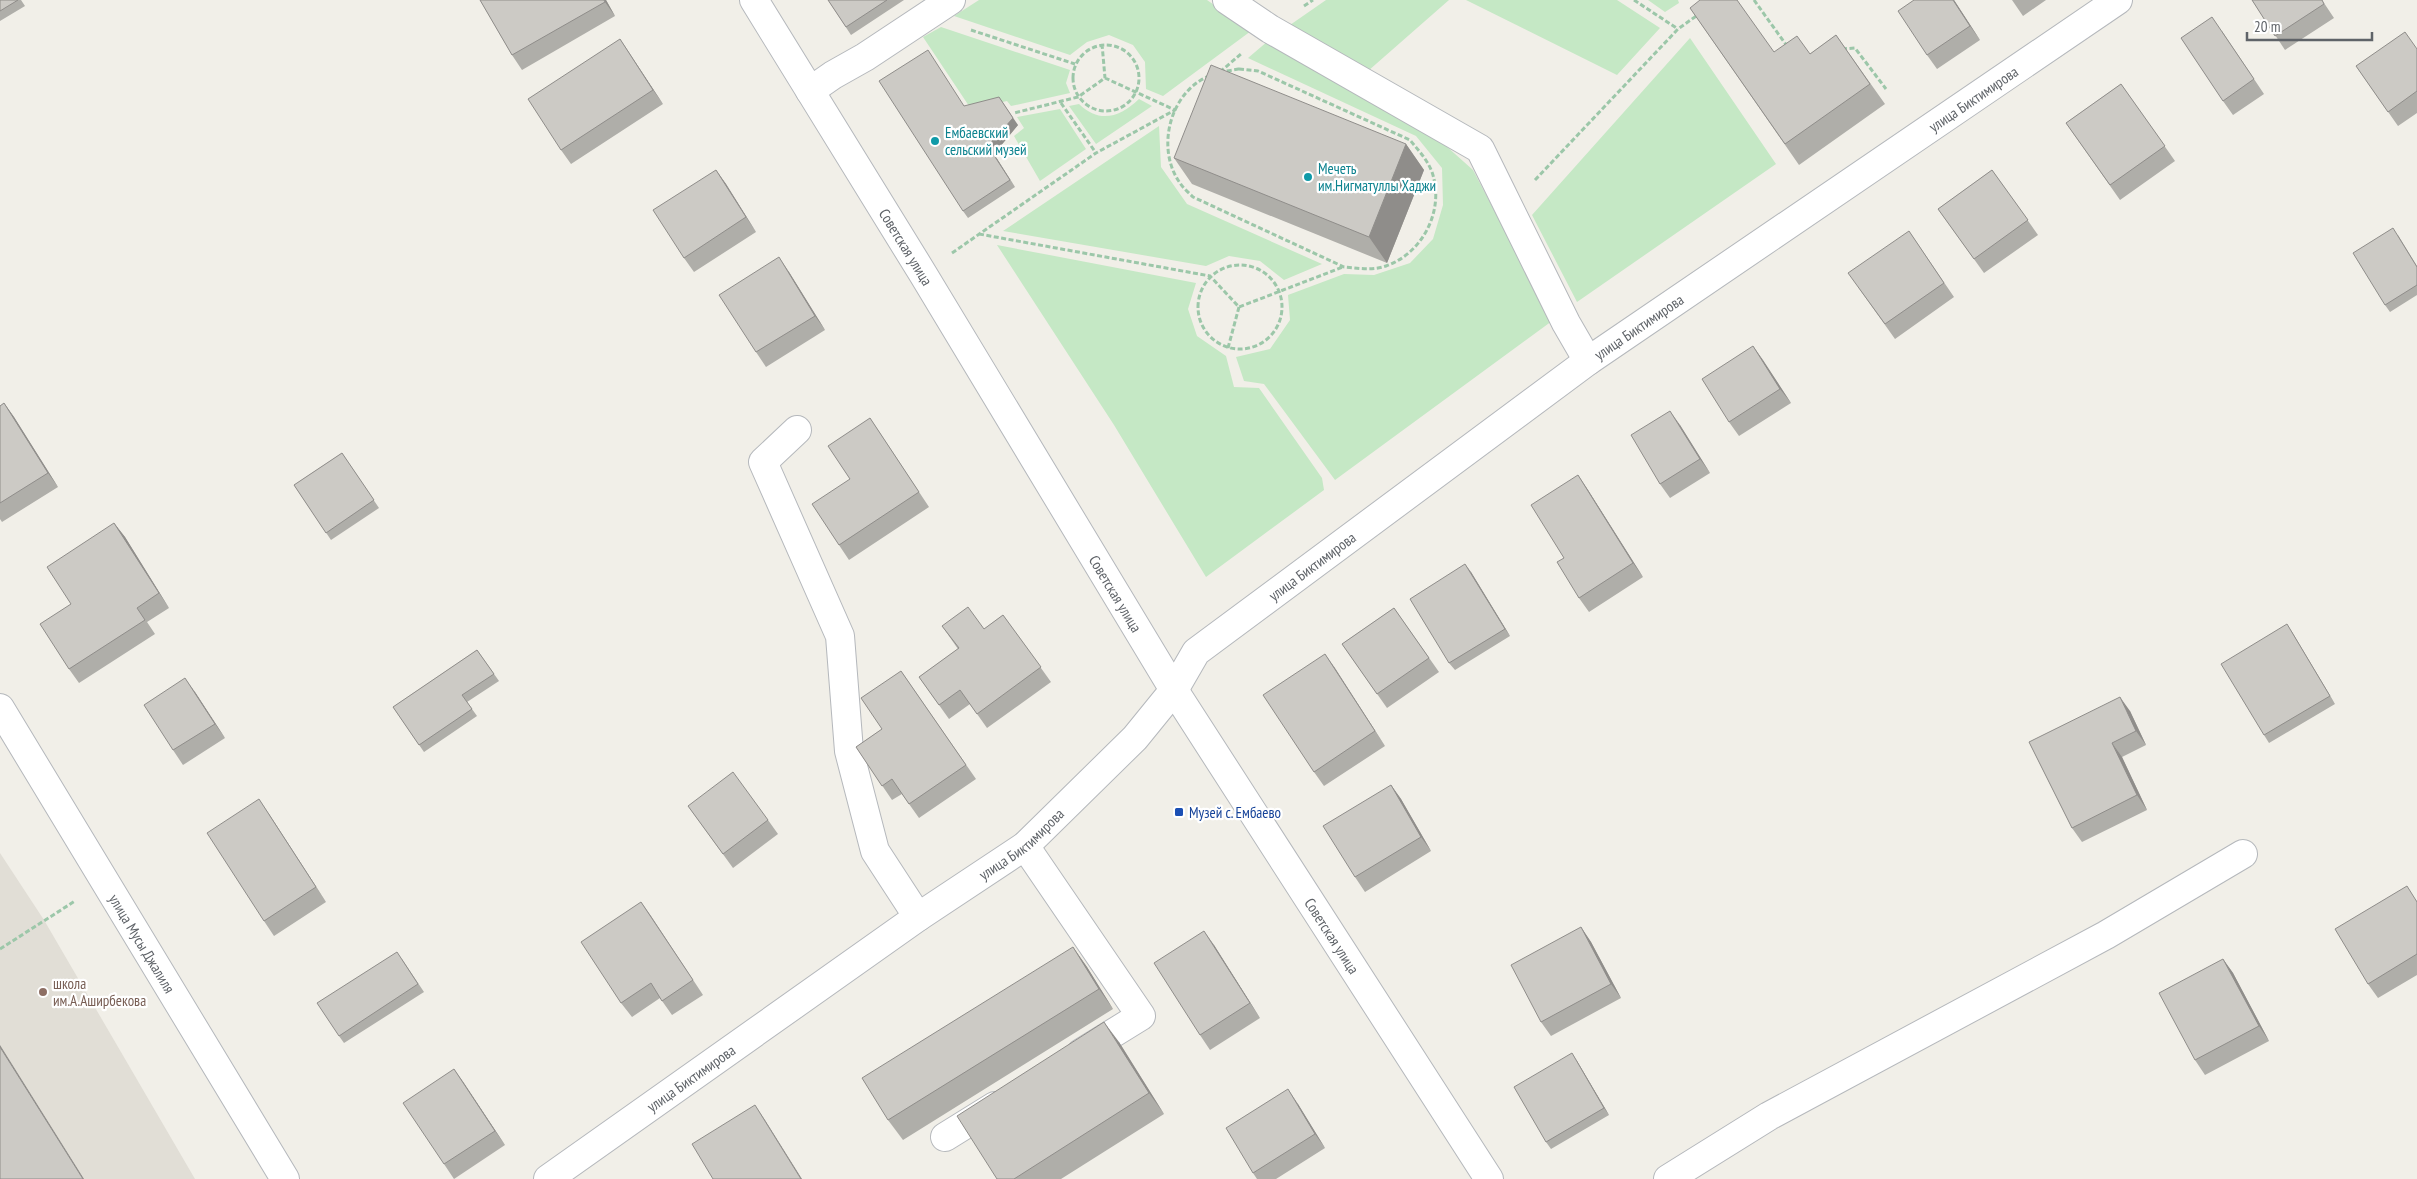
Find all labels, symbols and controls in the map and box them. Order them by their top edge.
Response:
scale bar [2247,10,2372,42]
text: 20 m [2254,17,2280,36]
street label: улица Биктимирова [1925,61,2022,136]
place label: Ембаевский сельский музей [945,123,1027,159]
marker: Ембаевский сельский музей [929,135,941,147]
place label: Мечеть им.Нигматуллы Хаджи [1318,159,1436,195]
marker: Мечеть им.Нигматуллы Хаджи [1302,171,1314,183]
street label: Советская улица [875,205,937,289]
street label: улица Биктимирова [1590,289,1687,364]
street label: улица Биктимирова [1264,527,1359,605]
street label: Советская улица [1085,551,1146,635]
place label: Музей с. Ембаево [1189,803,1281,822]
street label: улица Биктимирова [975,804,1067,884]
marker: Музей с. Ембаево [1173,806,1185,818]
street label: улица Мусы Джалиля [105,890,180,996]
street label: Советская улица [1301,894,1364,977]
place label: школа им.А.Аширбекова [53,974,146,1010]
marker: школа им.А.Аширбекова [37,986,49,998]
street label: улица Биктимирова [643,1040,739,1116]

